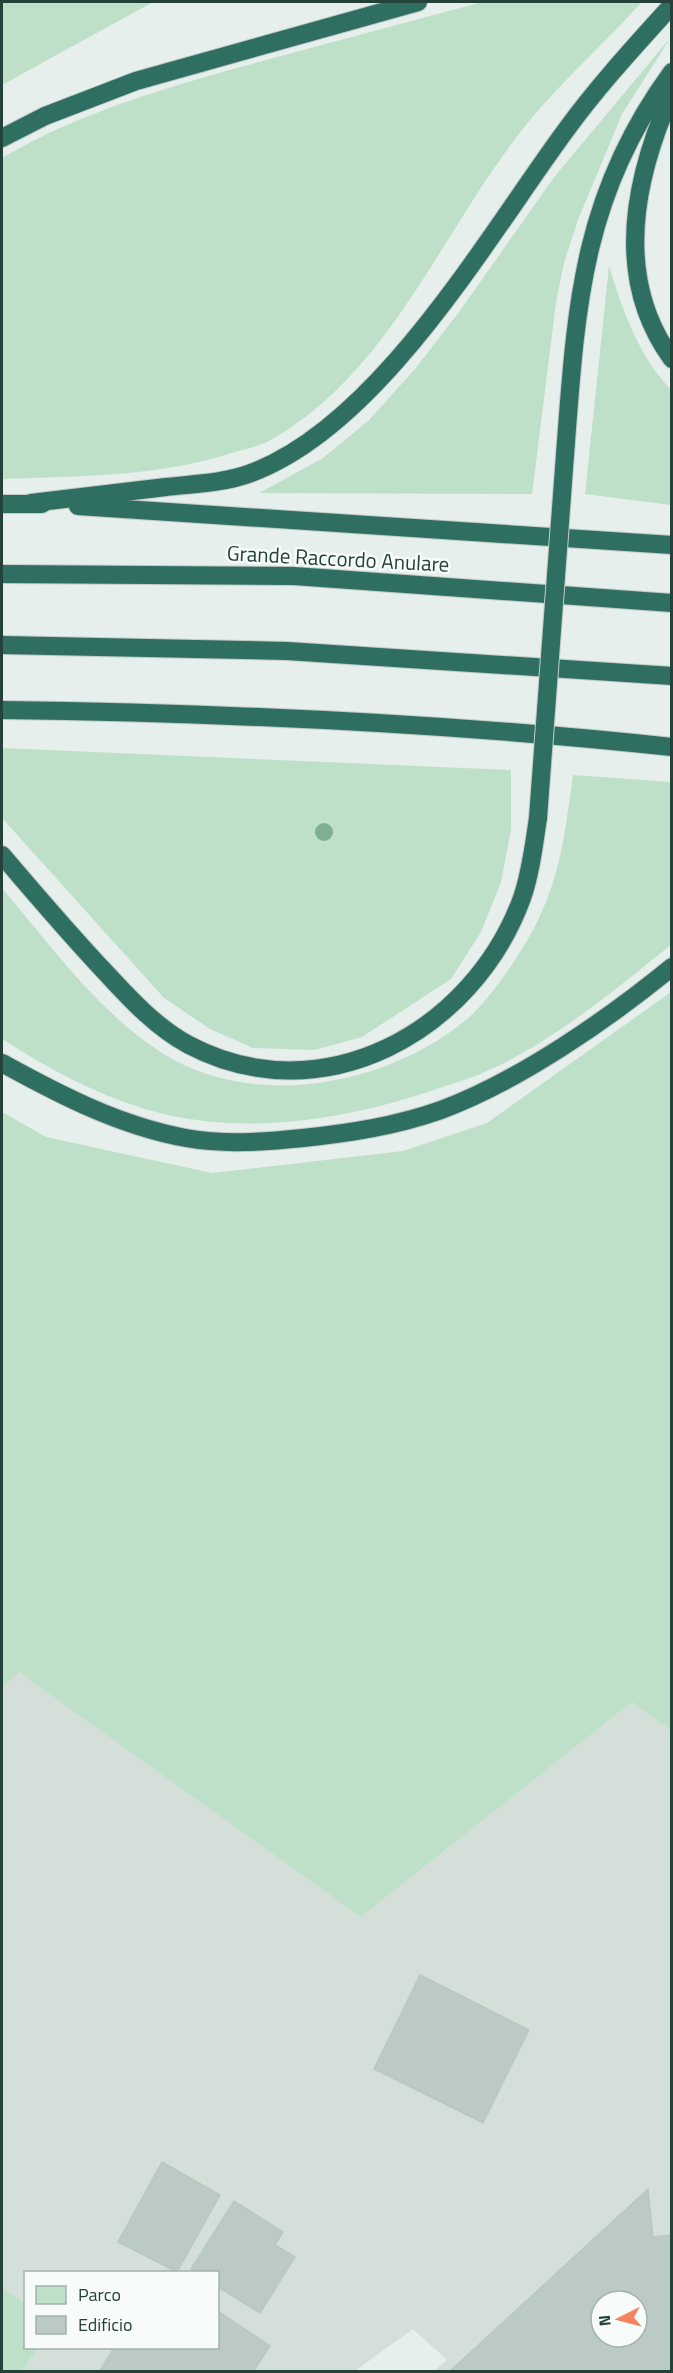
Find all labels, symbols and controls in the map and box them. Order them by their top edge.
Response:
street label: Grande Raccordo Anulare [226,536,450,580]
legend [24,2271,219,2349]
text: Parco [78,2281,121,2308]
north arrow [589,2289,649,2349]
text: Edificio [78,2311,132,2338]
text: N [592,2314,617,2327]

